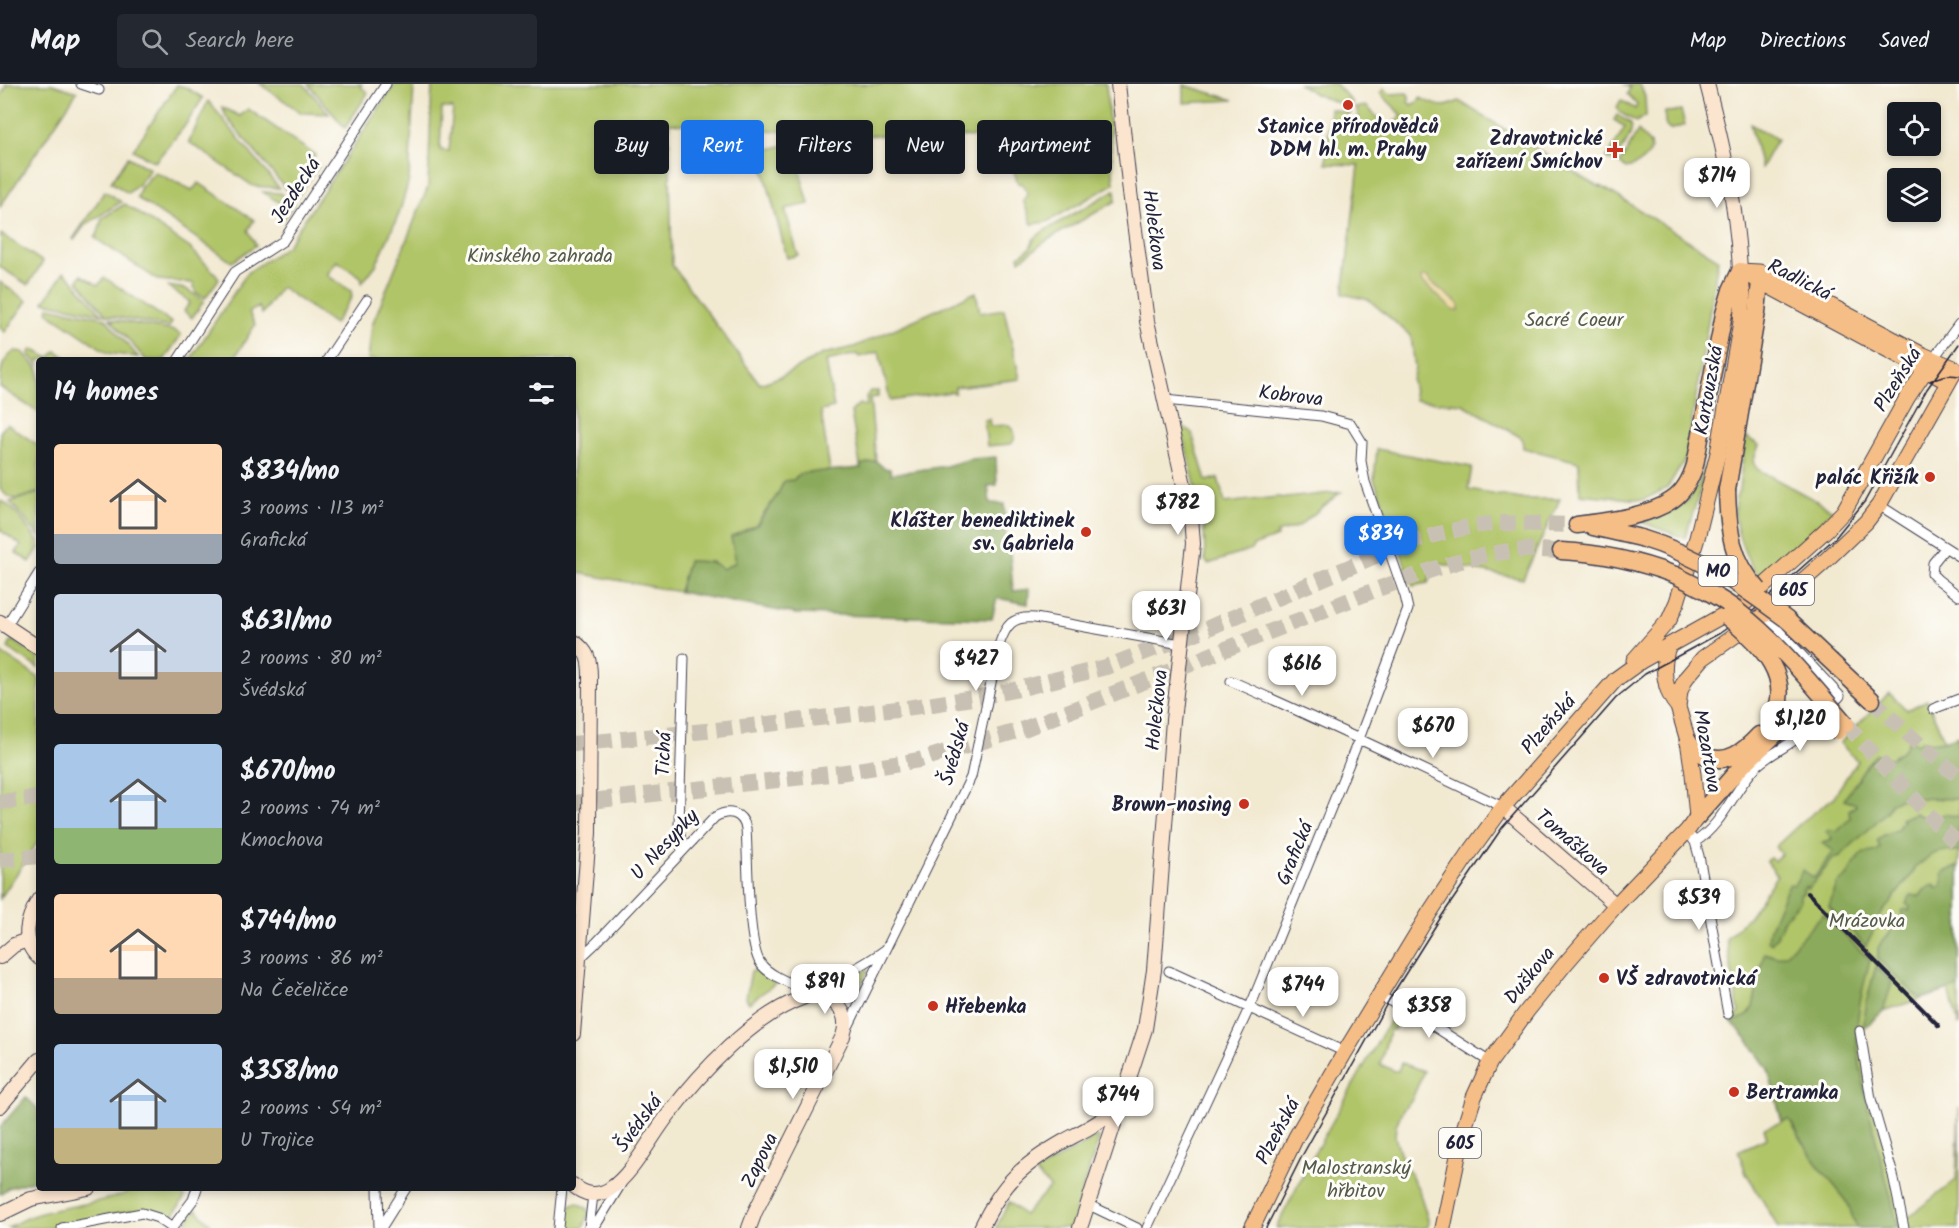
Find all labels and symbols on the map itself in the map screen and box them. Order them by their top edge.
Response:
marker: Stanice přírodovědců DDM hl. m. Prahy [1341,98,1355,112]
place label: Stanice přírodovědců DDM hl. m. Prahy [1258,112,1439,167]
place label: Zdravotnické zařízení Smíchov [1456,124,1603,179]
marker: Zdravotnické zařízení Smíchov [1606,141,1624,159]
street label: Jezdecká [263,150,331,231]
pin: $714 [1681,158,1753,209]
street label: Holečkova [1132,188,1174,273]
park label: Kinského zahrada [467,241,613,273]
street label: Radlická [1761,251,1838,311]
park label: Sacré Coeur [1525,305,1625,337]
street label: Plzeňská [1866,340,1932,419]
street label: Kartouzská [1686,342,1734,438]
street label: Kobrova [1257,377,1325,417]
place label: palác Křižík [1815,463,1919,495]
marker: palác Křižík [1923,470,1937,484]
pin: $782 [1142,485,1214,536]
place label: Klášter benediktinek sv. Gabriela [891,506,1075,561]
pin: $834 [1345,516,1417,567]
marker: Klášter benediktinek sv. Gabriela [1079,525,1093,539]
road number: MO [1698,556,1738,586]
road number: 605 [1772,575,1814,605]
pin: $631 [1130,591,1202,642]
pin: $427 [940,641,1012,692]
pin: $616 [1266,646,1338,697]
street label: Holečkova [1138,668,1178,752]
street label: Plzeňská [1514,687,1586,763]
pin: $1,120 [1751,701,1849,752]
street label: Mozartova [1683,707,1729,796]
pin: $670 [1397,708,1469,759]
street label: Švédská [932,716,981,789]
street label: Tichá [648,730,682,777]
place label: Brown-nosing [1112,790,1232,822]
marker: Brown-nosing [1237,797,1251,811]
street label: U Nesypky [623,802,708,889]
street label: Tomáškova [1527,802,1616,885]
street label: Grafická [1269,815,1324,891]
pin: $539 [1663,880,1735,931]
park label: Mrázovka [1829,906,1905,938]
street label: Duškova [1497,940,1564,1012]
pin: $891 [789,964,861,1015]
place label: VŠ zdravotnická [1616,964,1758,996]
pin: $744 [1267,967,1339,1018]
marker: VŠ zdravotnická [1597,971,1611,985]
pin: $358 [1393,988,1465,1039]
place label: Hřebenka [945,992,1027,1024]
marker: Hřebenka [926,999,940,1013]
pin: $1,510 [744,1049,842,1100]
pin: $744 [1082,1077,1154,1128]
place label: Bertramka [1746,1078,1838,1110]
marker: Bertramka [1727,1085,1741,1099]
street label: Švédská [608,1087,673,1160]
street label: Plzeňská [1248,1091,1310,1171]
street label: Zapova [734,1128,788,1194]
road number: 605 [1439,1128,1481,1158]
park label: Malostranský hřbitov [1301,1153,1412,1208]

